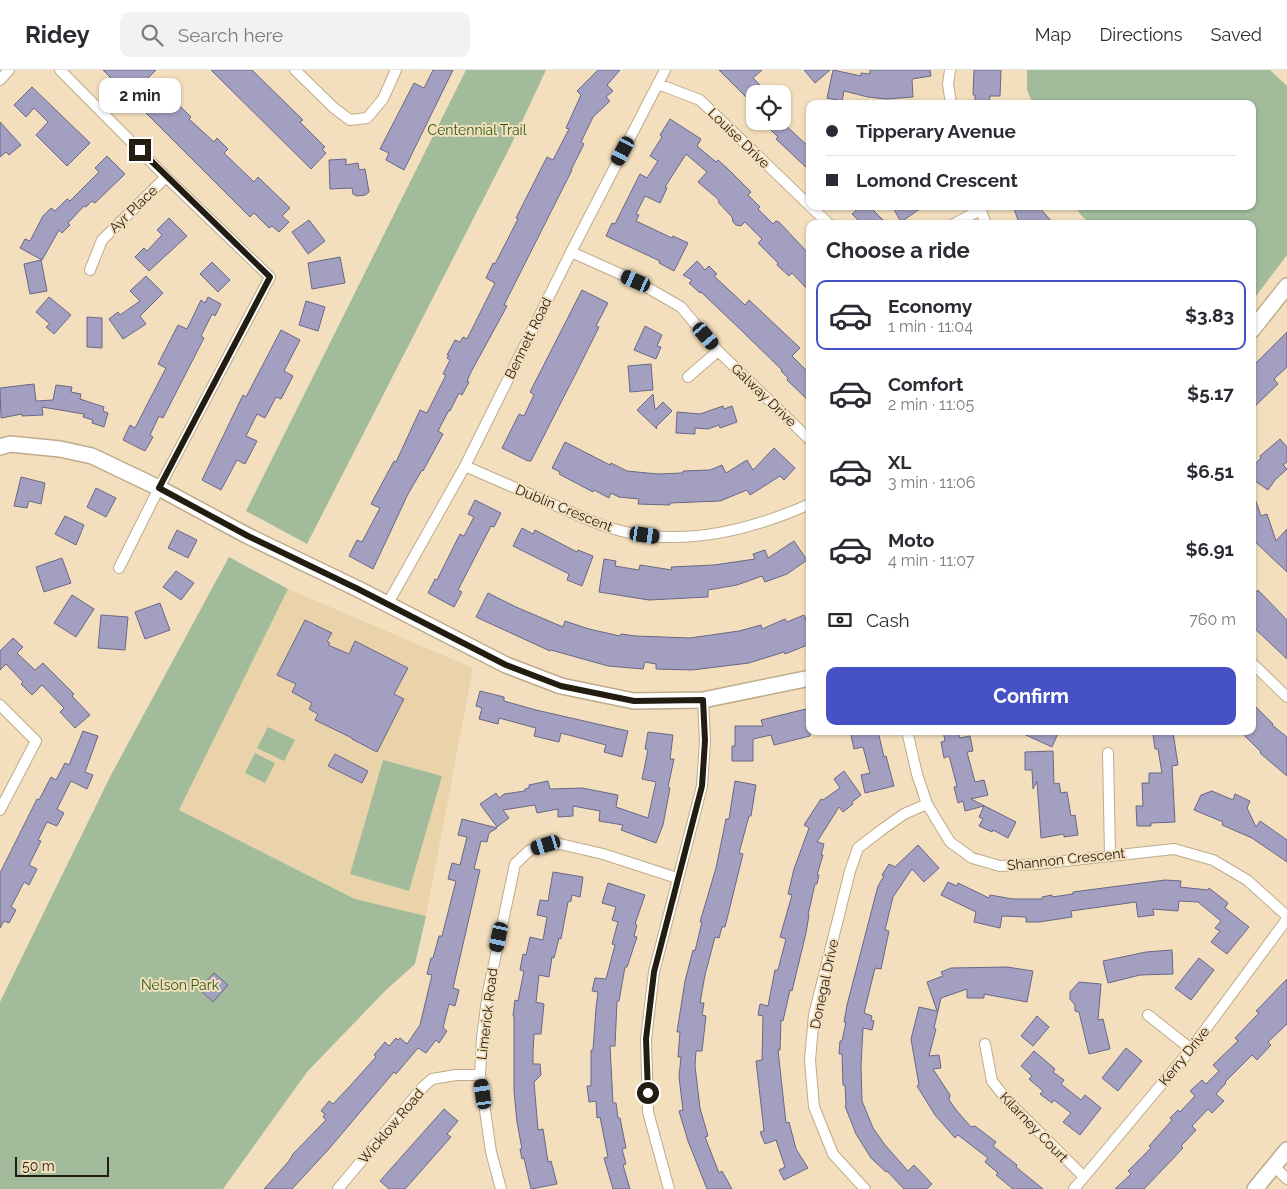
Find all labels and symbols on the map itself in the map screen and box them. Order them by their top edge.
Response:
callout: 2 min [99,78,181,112]
street label: Louise Drive [705,105,773,171]
park label: Centennial Trail [428,122,527,138]
car [609,134,636,168]
route end [129,139,151,161]
street label: Ayr Place [106,182,160,236]
car [619,268,652,294]
street label: Bennett Road [501,295,555,381]
car [690,320,721,352]
street label: Galway Drive [728,360,800,430]
street label: Dublin Crescent [513,481,615,535]
car [629,525,660,545]
car [529,833,562,857]
street label: Shannon Crescent [1006,845,1126,873]
car [488,921,509,953]
street label: Donegal Drive [807,938,841,1030]
street label: Limerick Road [473,967,501,1061]
park label: Nelson Park [141,977,220,993]
street label: Kerry Drive [1156,1023,1212,1089]
car [473,1078,492,1110]
route start [637,1082,659,1104]
street label: Wicklow Road [355,1085,427,1167]
street label: Kilarney Court [997,1089,1072,1166]
scale bar [15,1154,109,1177]

